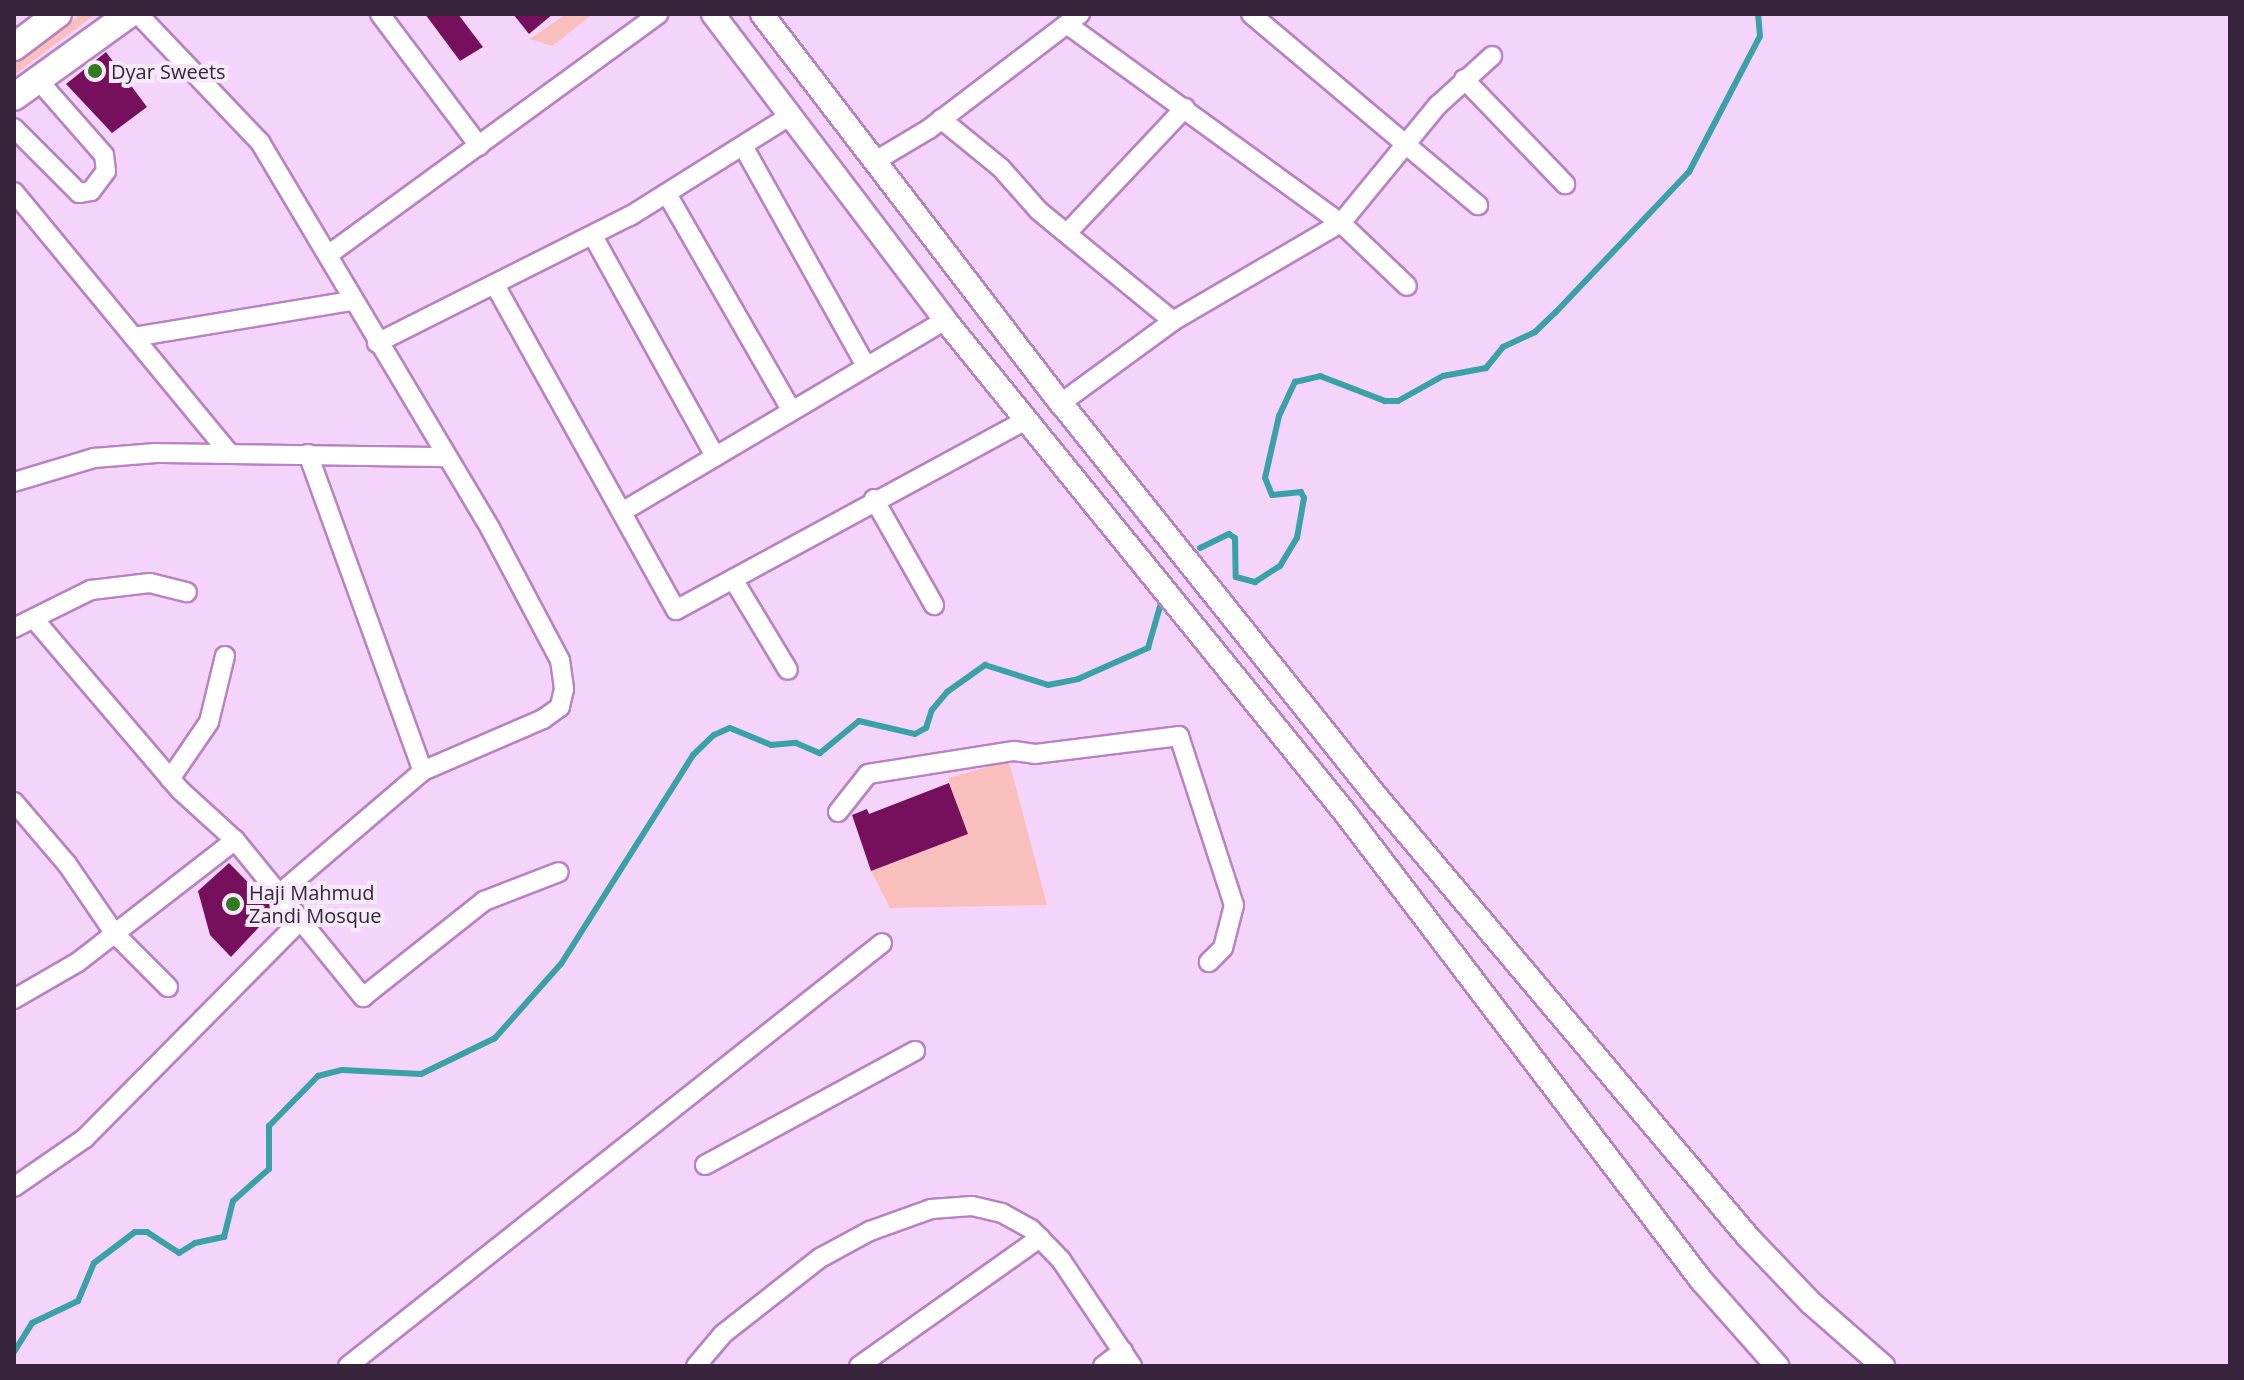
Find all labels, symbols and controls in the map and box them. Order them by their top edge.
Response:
place label: Dyar Sweets [111,59,226,83]
marker: Dyar Sweets [86,62,104,80]
place label: Haji Mahmud Zandi Mosque [249,880,382,927]
marker: Haji Mahmud Zandi Mosque [224,895,242,913]

